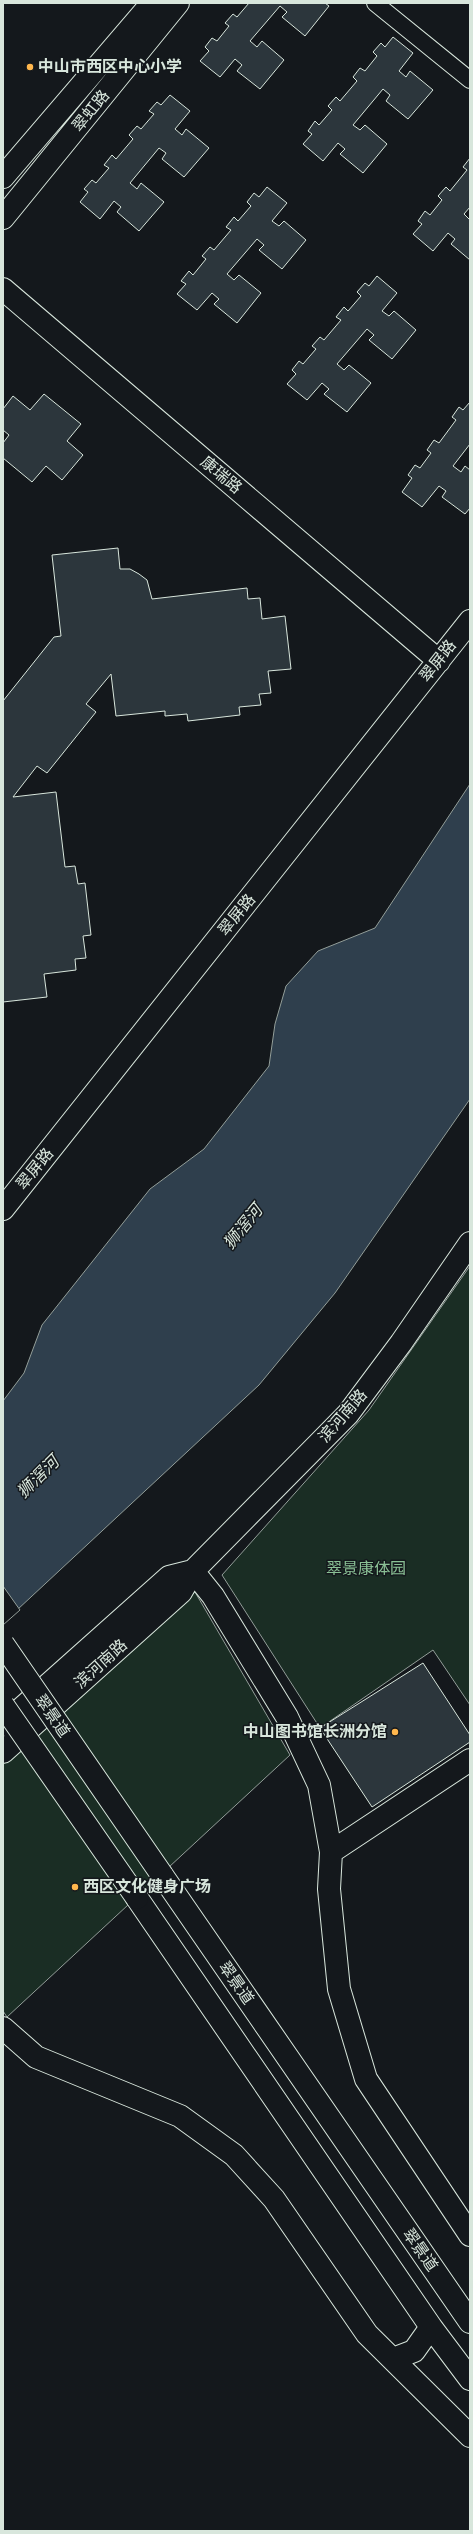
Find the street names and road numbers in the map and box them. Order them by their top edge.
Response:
street label: 翠虹路 [69,87,112,135]
street label: 康瑞路 [197,453,245,497]
street label: 翠屏路 [416,637,459,685]
street label: 翠屏路 [215,891,258,939]
street label: 翠屏路 [13,1145,56,1193]
street label: 滨河南路 [315,1386,370,1445]
street label: 滨河南路 [71,1636,130,1691]
street label: 翠景道 [32,1691,73,1740]
street label: 翠景道 [216,1958,257,2007]
street label: 翠景道 [400,2225,441,2274]

